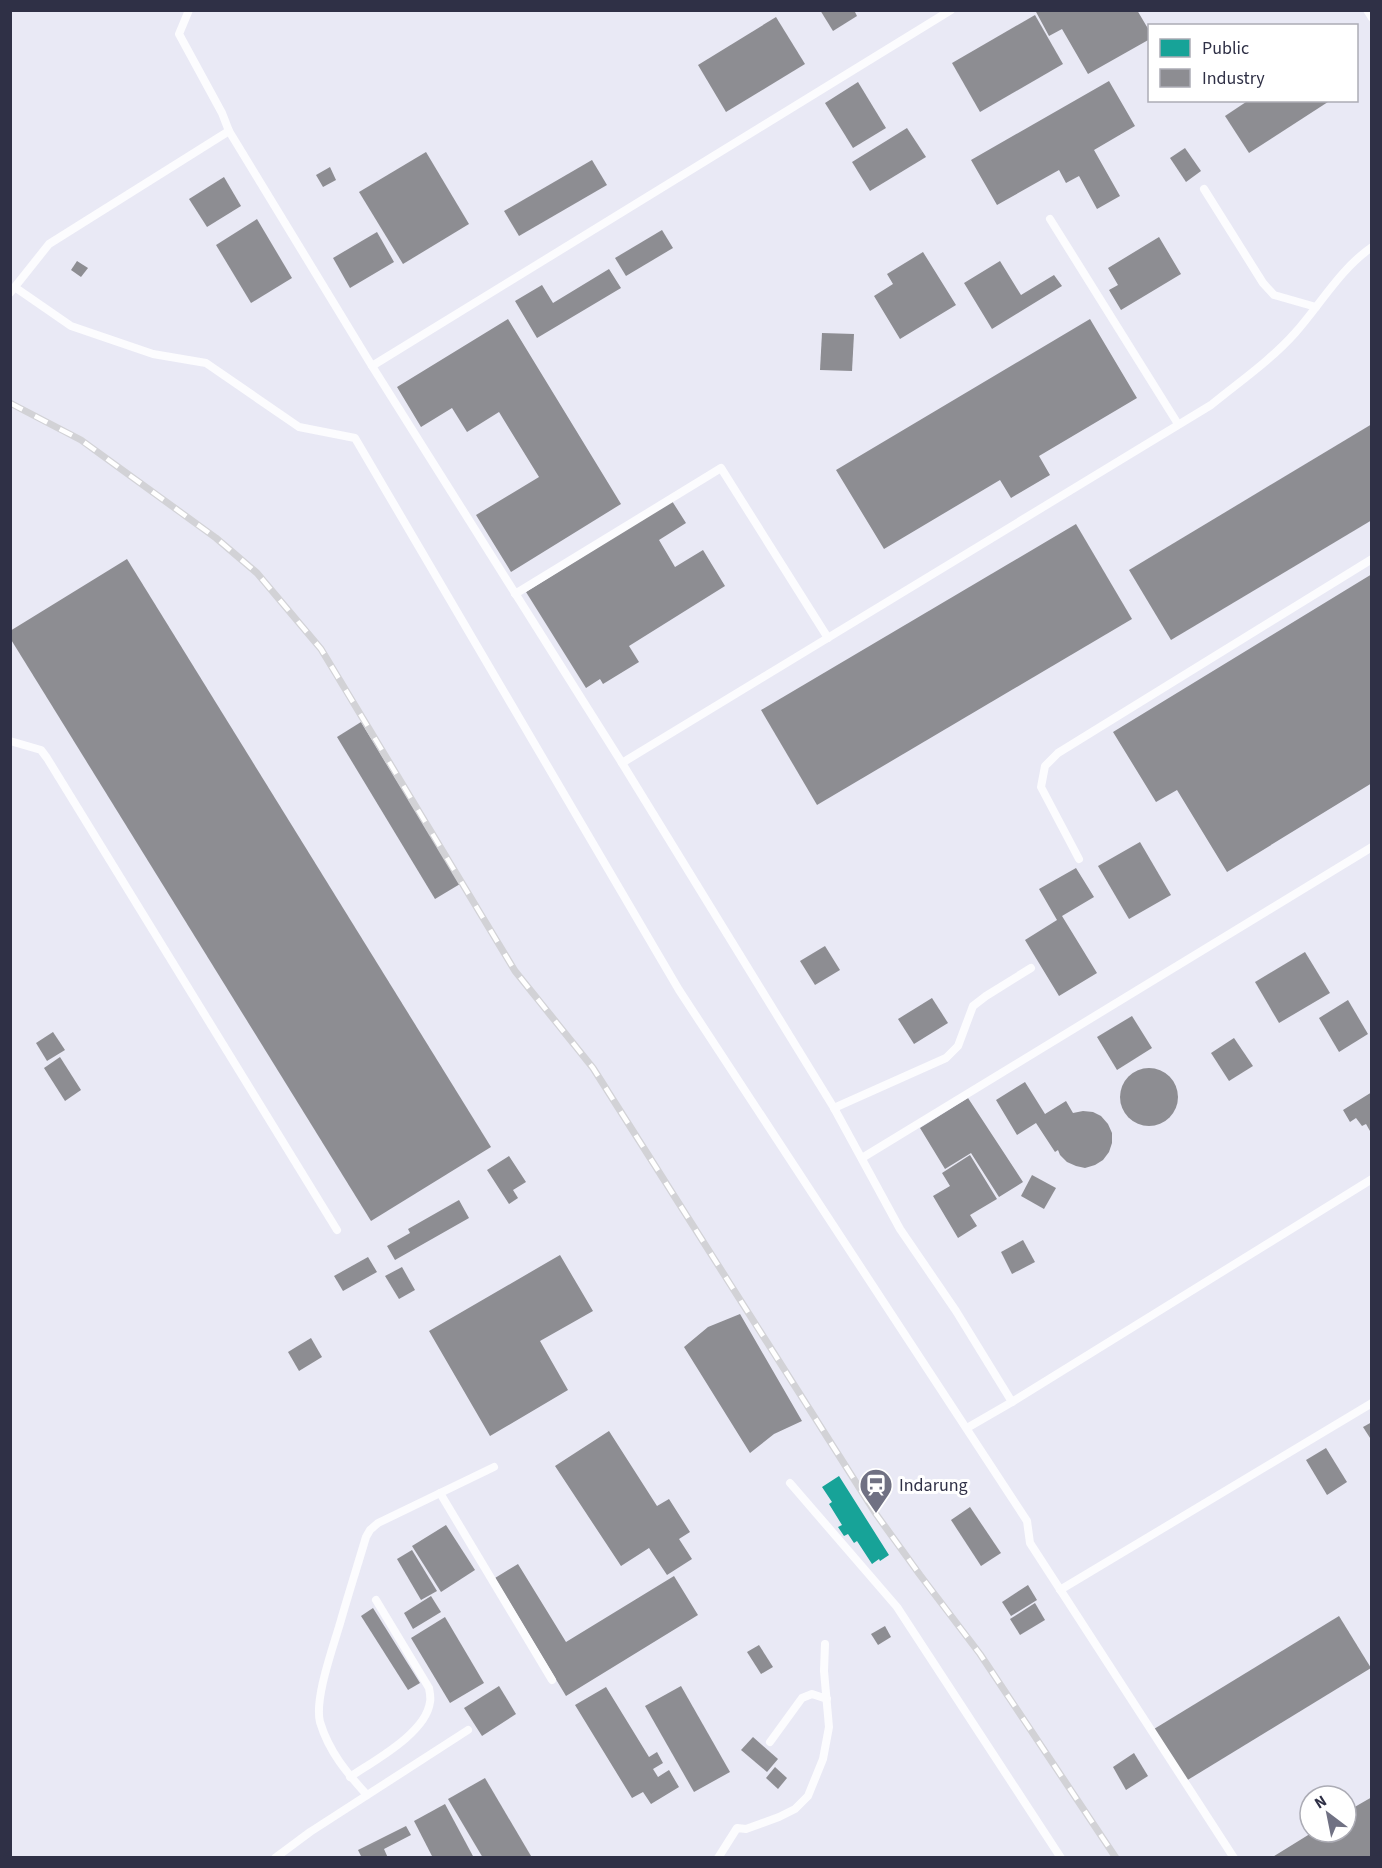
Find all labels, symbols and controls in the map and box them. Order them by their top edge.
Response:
legend [1148,24,1358,102]
text: Public [1202,36,1249,61]
text: Industry [1202,66,1265,91]
station icon: Indarung [858,1467,894,1514]
place label: Indarung [899,1473,968,1498]
north arrow [1298,1784,1358,1844]
text: N [1310,1790,1331,1814]

